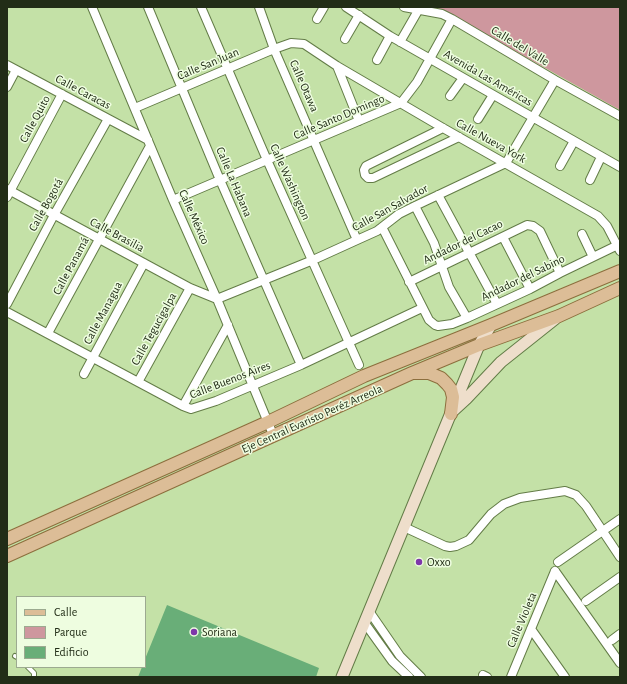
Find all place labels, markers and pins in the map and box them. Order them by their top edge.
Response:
place label: Oxxo [427,555,451,569]
marker: Oxxo [414,557,424,567]
place label: Soriana [202,625,237,639]
marker: Soriana [189,627,199,637]

